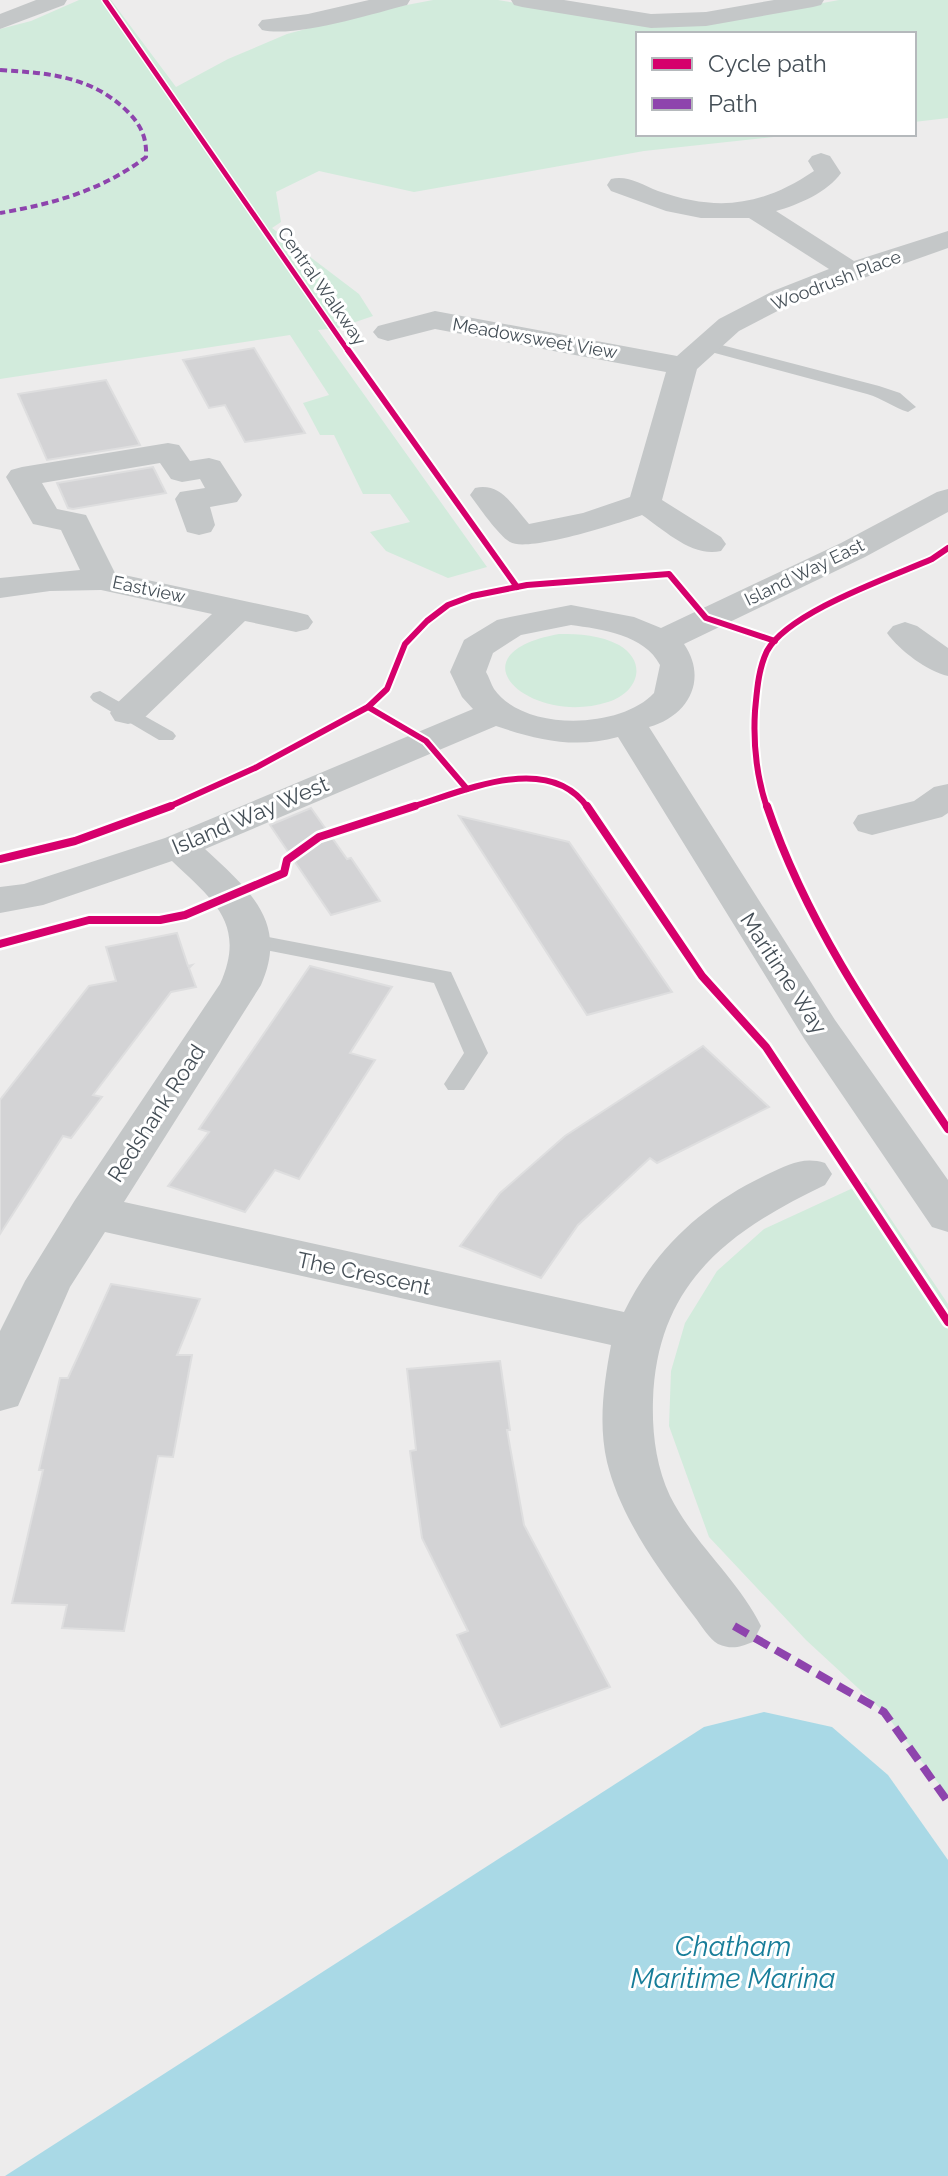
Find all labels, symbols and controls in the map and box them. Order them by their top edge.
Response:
legend [636,32,916,136]
text: Cycle path [708,49,827,78]
text: Path [708,89,758,118]
street label: Central Walkway [273,223,371,349]
street label: Woodrush Place [768,245,904,314]
street label: Meadowsweet View [451,313,619,363]
street label: Island Way East [741,534,867,610]
street label: Eastview [111,571,188,607]
street label: Island Way West [168,770,333,860]
street label: Maritime Way [735,908,833,1039]
street label: Redshank Road [102,1039,210,1187]
street label: The Crescent [295,1246,434,1300]
water label: Chatham Maritime Marina [630,1930,836,1995]

